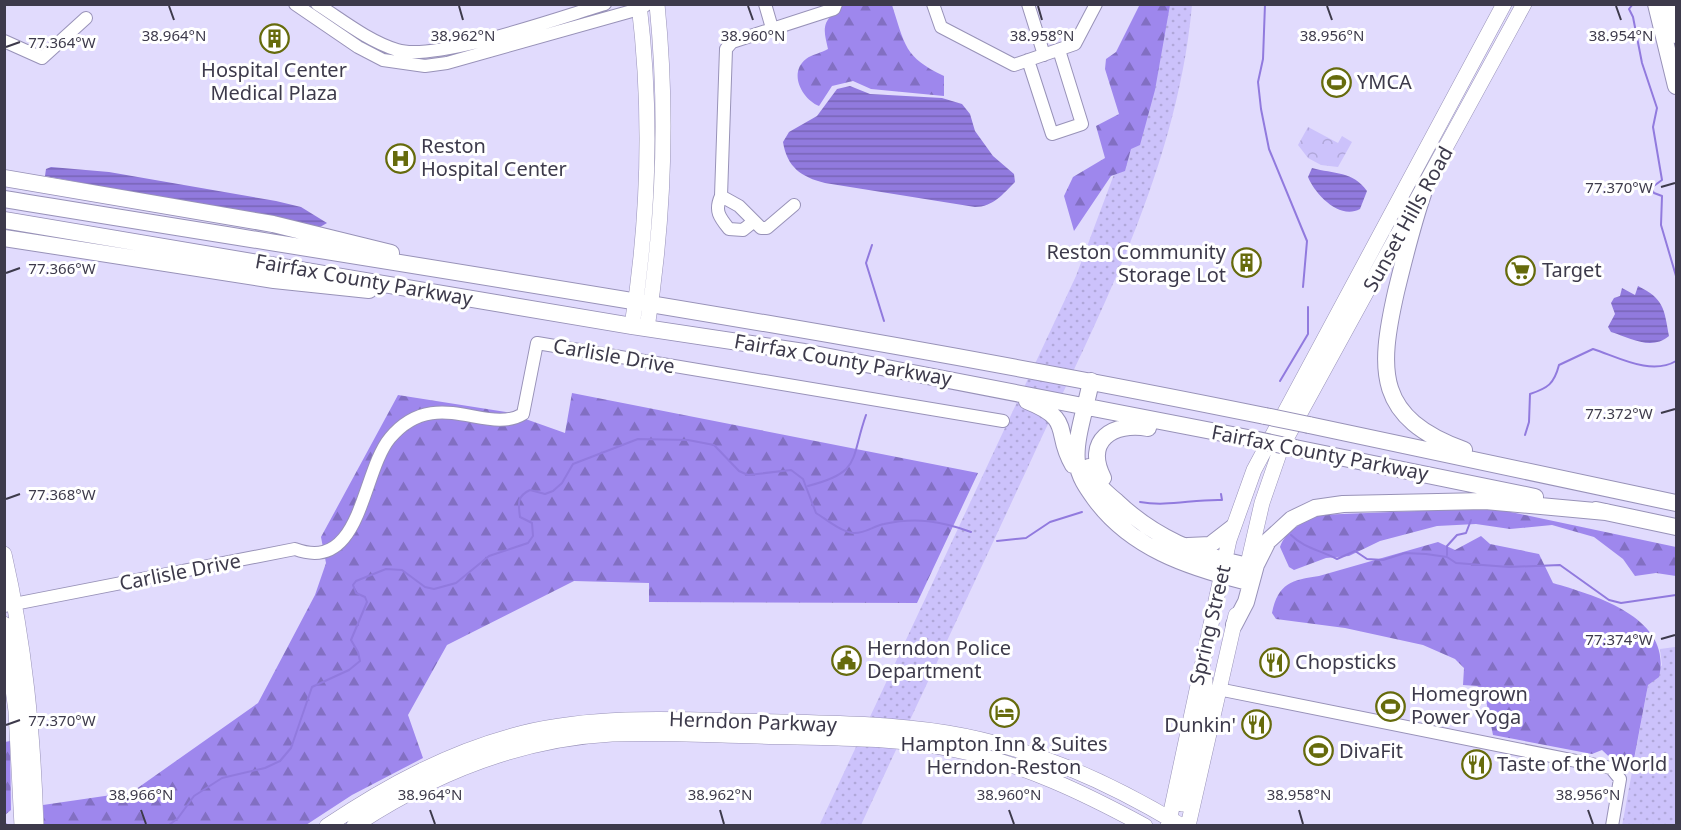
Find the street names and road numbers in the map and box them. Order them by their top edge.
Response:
street label: Sunset Hills Road [1356,141,1459,296]
street label: Fairfax County Parkway [253,247,476,312]
street label: Fairfax County Parkway [732,327,955,392]
street label: Carlisle Drive [551,332,677,379]
street label: Fairfax County Parkway [1209,418,1432,487]
street label: Carlisle Drive [117,547,243,597]
street label: Spring Street [1183,562,1236,688]
street label: Herndon Parkway [669,705,838,738]

